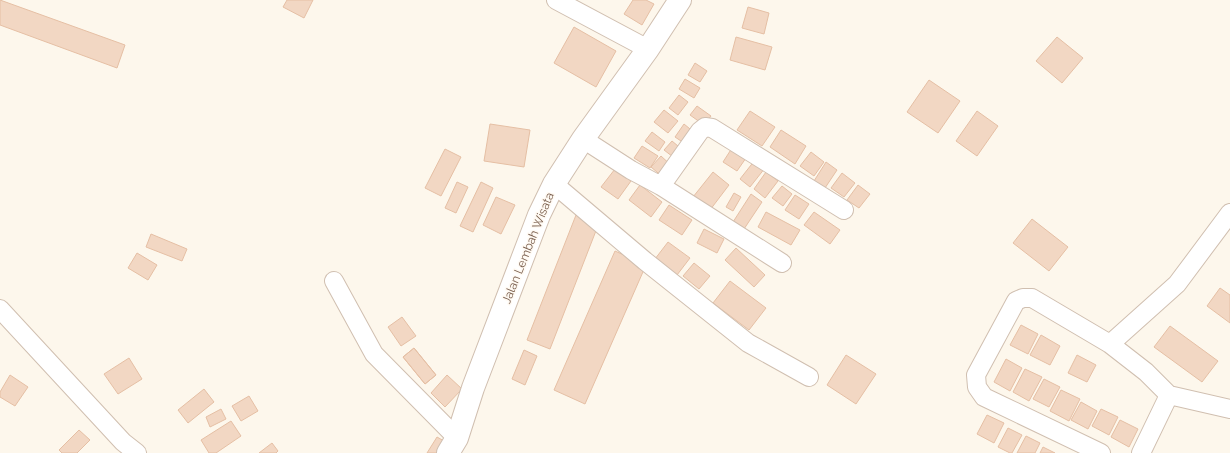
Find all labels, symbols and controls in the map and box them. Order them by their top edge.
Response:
street label: Jalan Lembah Wisata [499,190,557,306]

